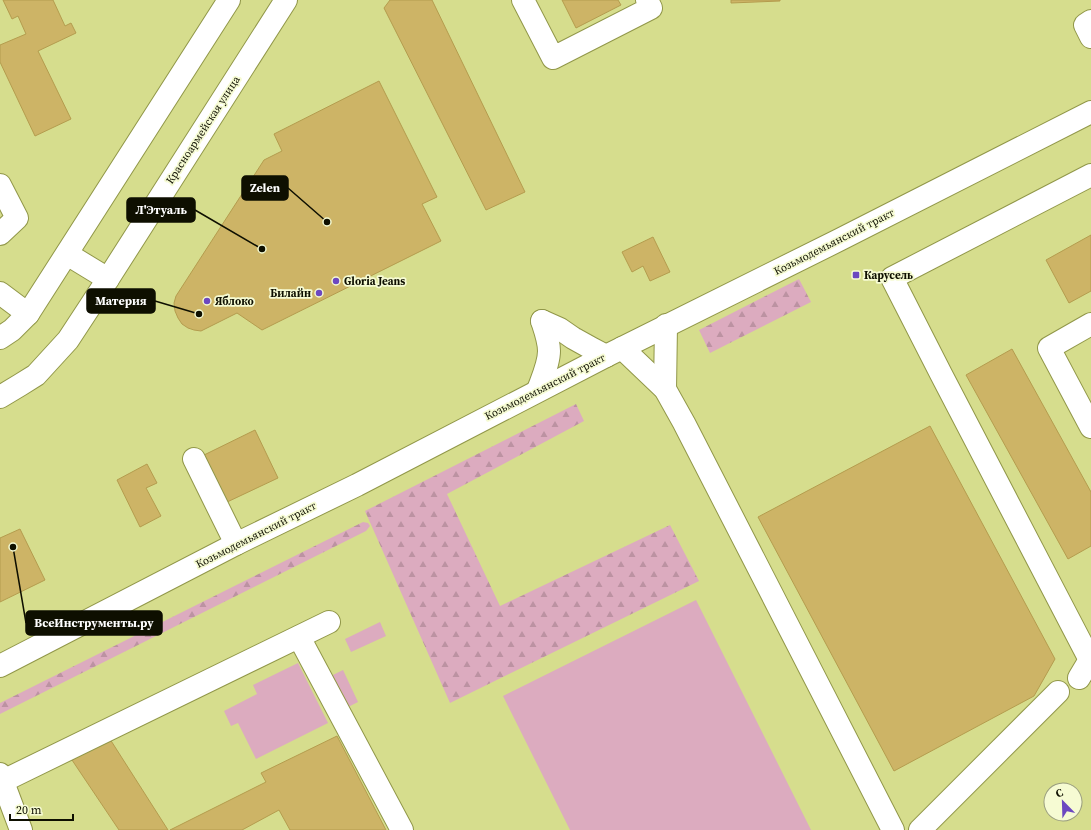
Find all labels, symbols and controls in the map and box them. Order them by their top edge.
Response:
street label: Красноармейская улица [162,73,244,187]
callout: Zelen [242,176,288,200]
text: Zelen [250,180,281,196]
callout: Л'Этуаль [127,198,195,222]
text: Л'Этуаль [135,202,187,218]
street label: Козьмодемьянский тракт [771,205,897,279]
place label: Карусель [864,268,913,283]
marker: Карусель [851,270,861,280]
place label: Gloria Jeans [344,274,405,289]
marker: Gloria Jeans [331,276,341,286]
place label: Билайн [270,286,311,301]
marker: Билайн [314,288,324,298]
callout: Материя [87,289,155,313]
text: Материя [95,293,147,309]
place label: Яблоко [215,294,254,309]
marker: Яблоко [202,296,212,306]
street label: Козьмодемьянский тракт [482,350,608,424]
street label: Козьмодемьянский тракт [193,498,319,572]
callout: ВсеИнструменты.ру [26,611,162,635]
text: ВсеИнструменты.ру [34,615,154,631]
north arrow [1043,782,1083,822]
text: С [1053,785,1066,801]
scale bar [10,796,73,822]
text: 20 m [16,802,42,818]

